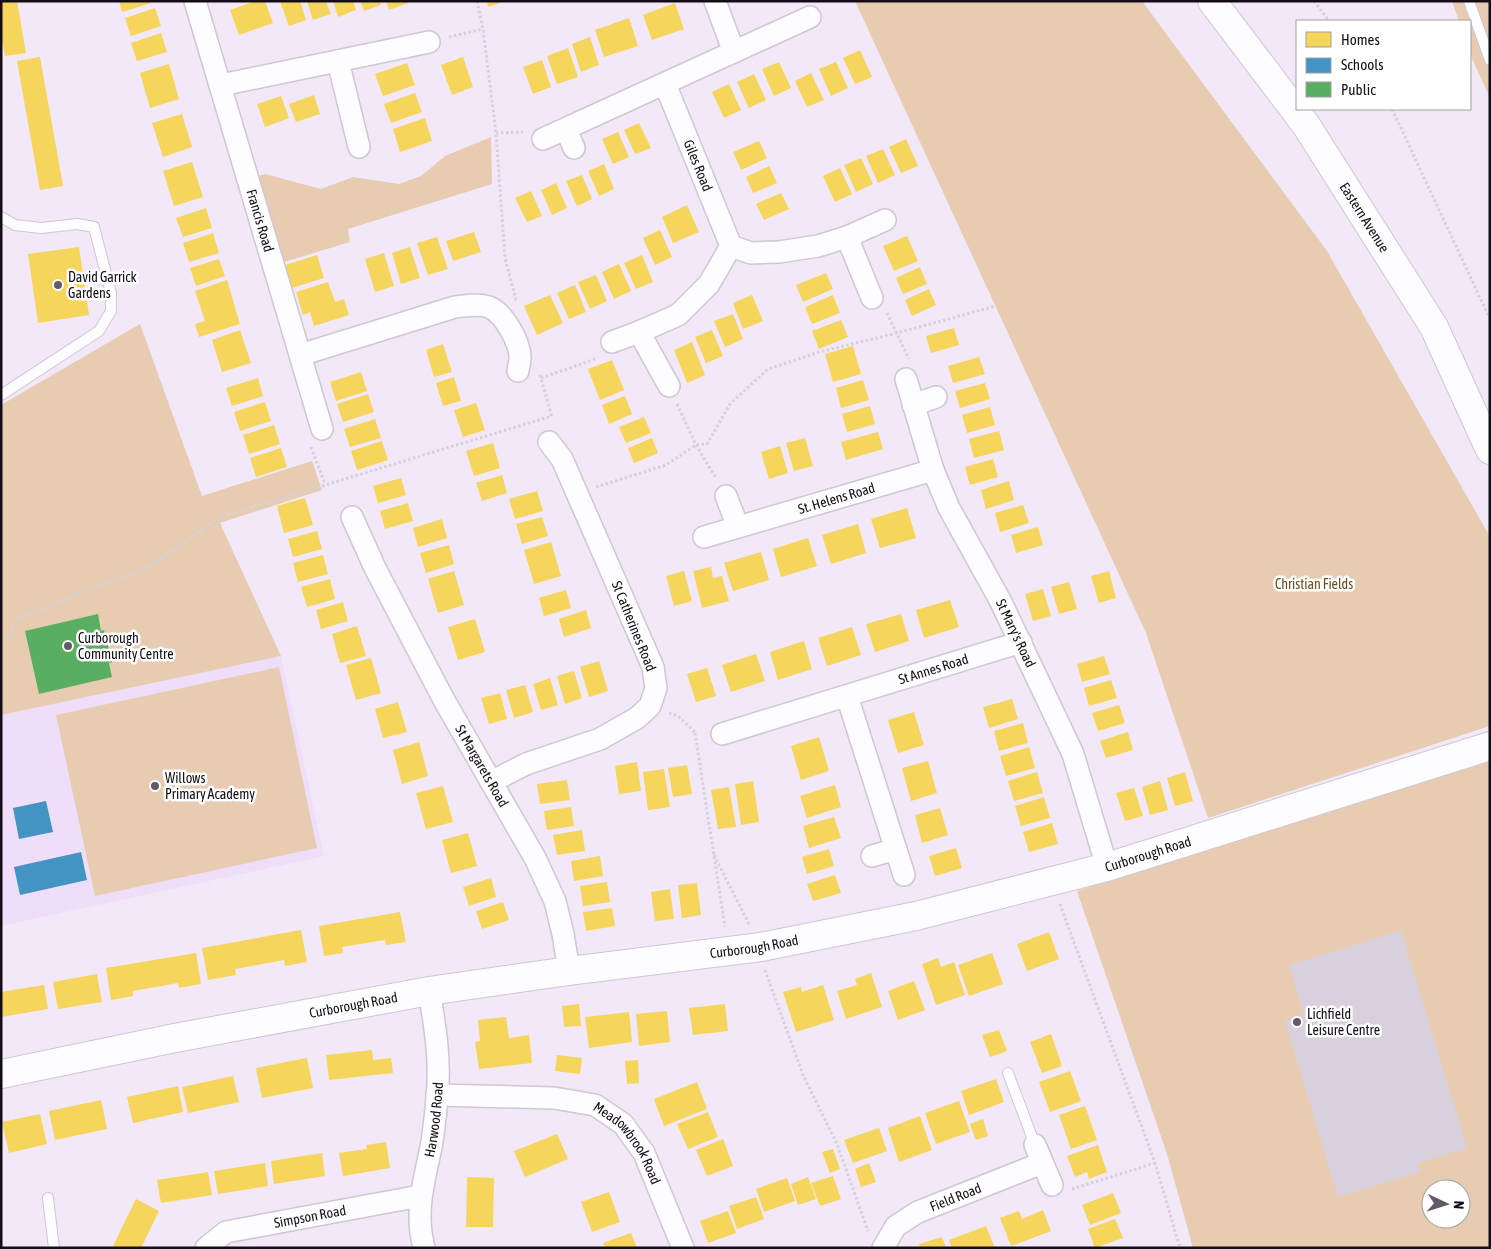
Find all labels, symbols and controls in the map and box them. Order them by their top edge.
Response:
legend [1296,20,1471,110]
text: Homes [1341,31,1380,48]
text: Schools [1341,56,1384,73]
text: Public [1341,81,1376,98]
street label: Giles Road [681,137,716,194]
street label: Eastern Avenue [1337,180,1393,255]
street label: Francis Road [243,187,277,254]
place label: David Garrick Gardens [68,269,137,301]
marker: David Garrick Gardens [52,279,64,291]
street label: St. Helens Road [796,479,877,517]
park label: Christian Fields [1275,576,1353,592]
street label: St Catherines Road [609,579,659,673]
street label: St Mary's Road [993,596,1039,670]
place label: Curborough Community Centre [78,630,174,662]
marker: Curborough Community Centre [62,640,74,652]
street label: St Annes Road [896,651,970,687]
street label: St Margarets Road [452,722,512,810]
place label: Willows Primary Academy [165,770,255,802]
marker: Willows Primary Academy [149,780,161,792]
street label: Curborough Road [1103,833,1193,875]
street label: Curborough Road [709,932,800,961]
street label: Curborough Road [308,989,399,1021]
place label: Lichfield Leisure Centre [1307,1006,1380,1038]
marker: Lichfield Leisure Centre [1291,1016,1303,1028]
street label: Harwood Road [421,1082,446,1159]
street label: Meadowbrook Road [591,1098,664,1187]
north arrow [1421,1179,1471,1229]
street label: Field Road [927,1180,984,1215]
text: N [1451,1200,1467,1210]
street label: Simpson Road [273,1202,347,1231]

